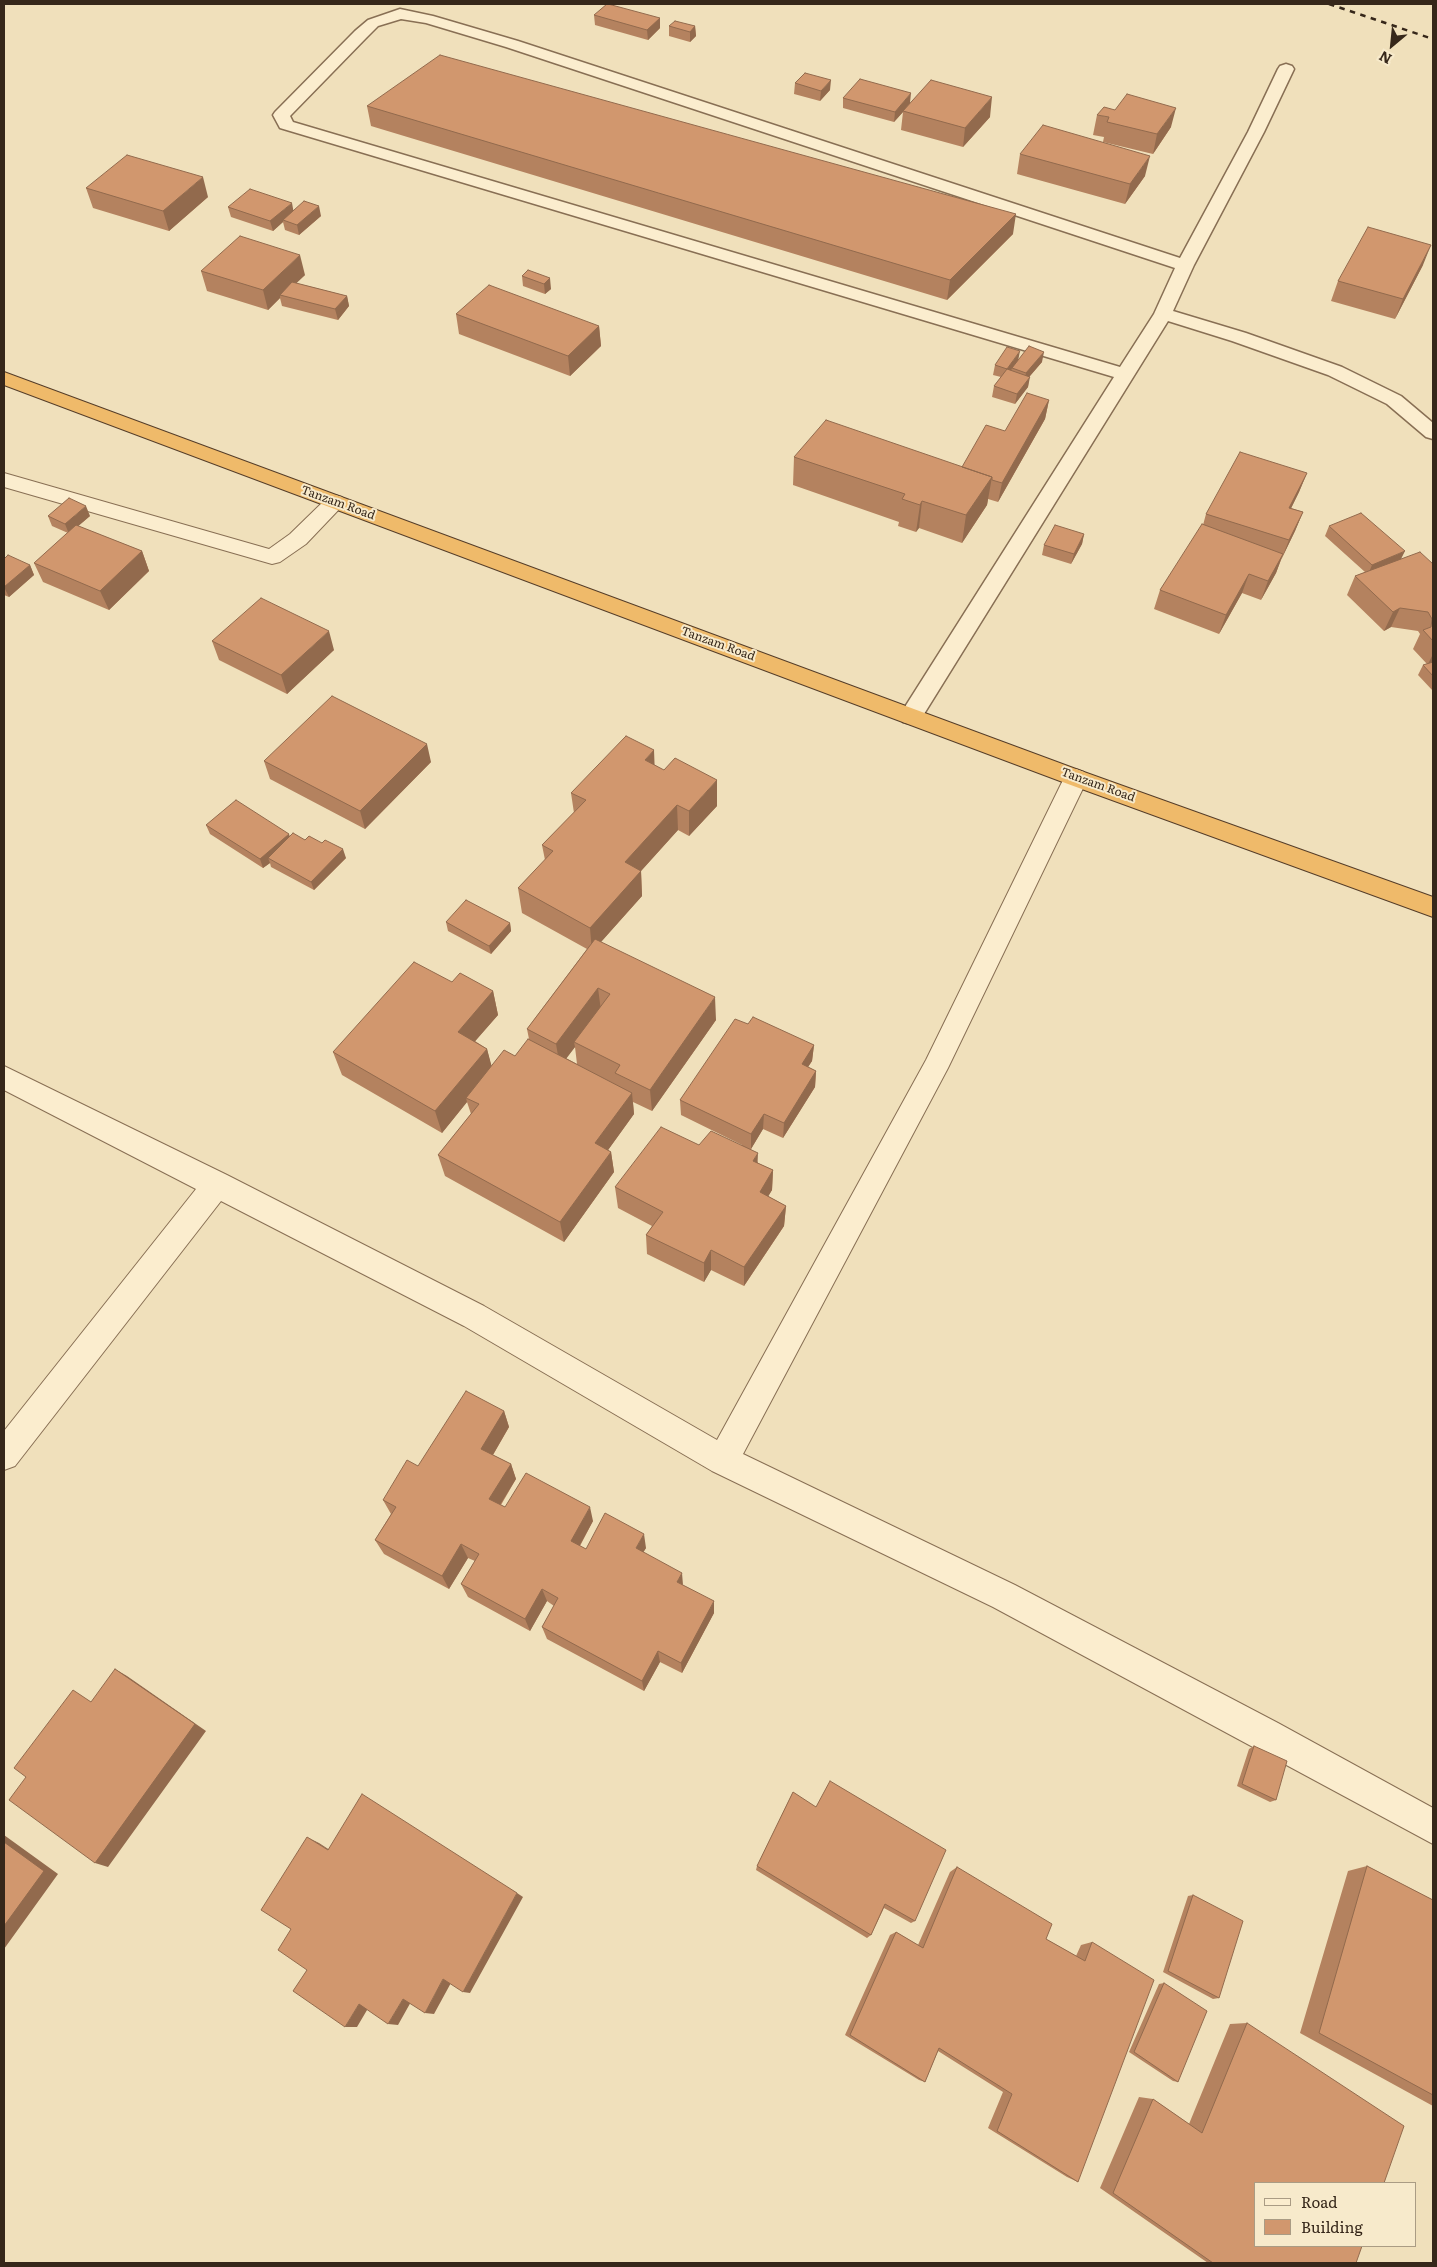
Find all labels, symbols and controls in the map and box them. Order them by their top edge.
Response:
north arrow [1367,20,1417,70]
text: N [1375,47,1395,70]
street label: Tanzam Road [299,483,377,523]
street label: Tanzam Road [679,624,757,664]
street label: Tanzam Road [1059,765,1137,805]
legend [1254,2182,1417,2247]
text: Road [1301,2190,1337,2213]
text: Building [1301,2215,1363,2238]

